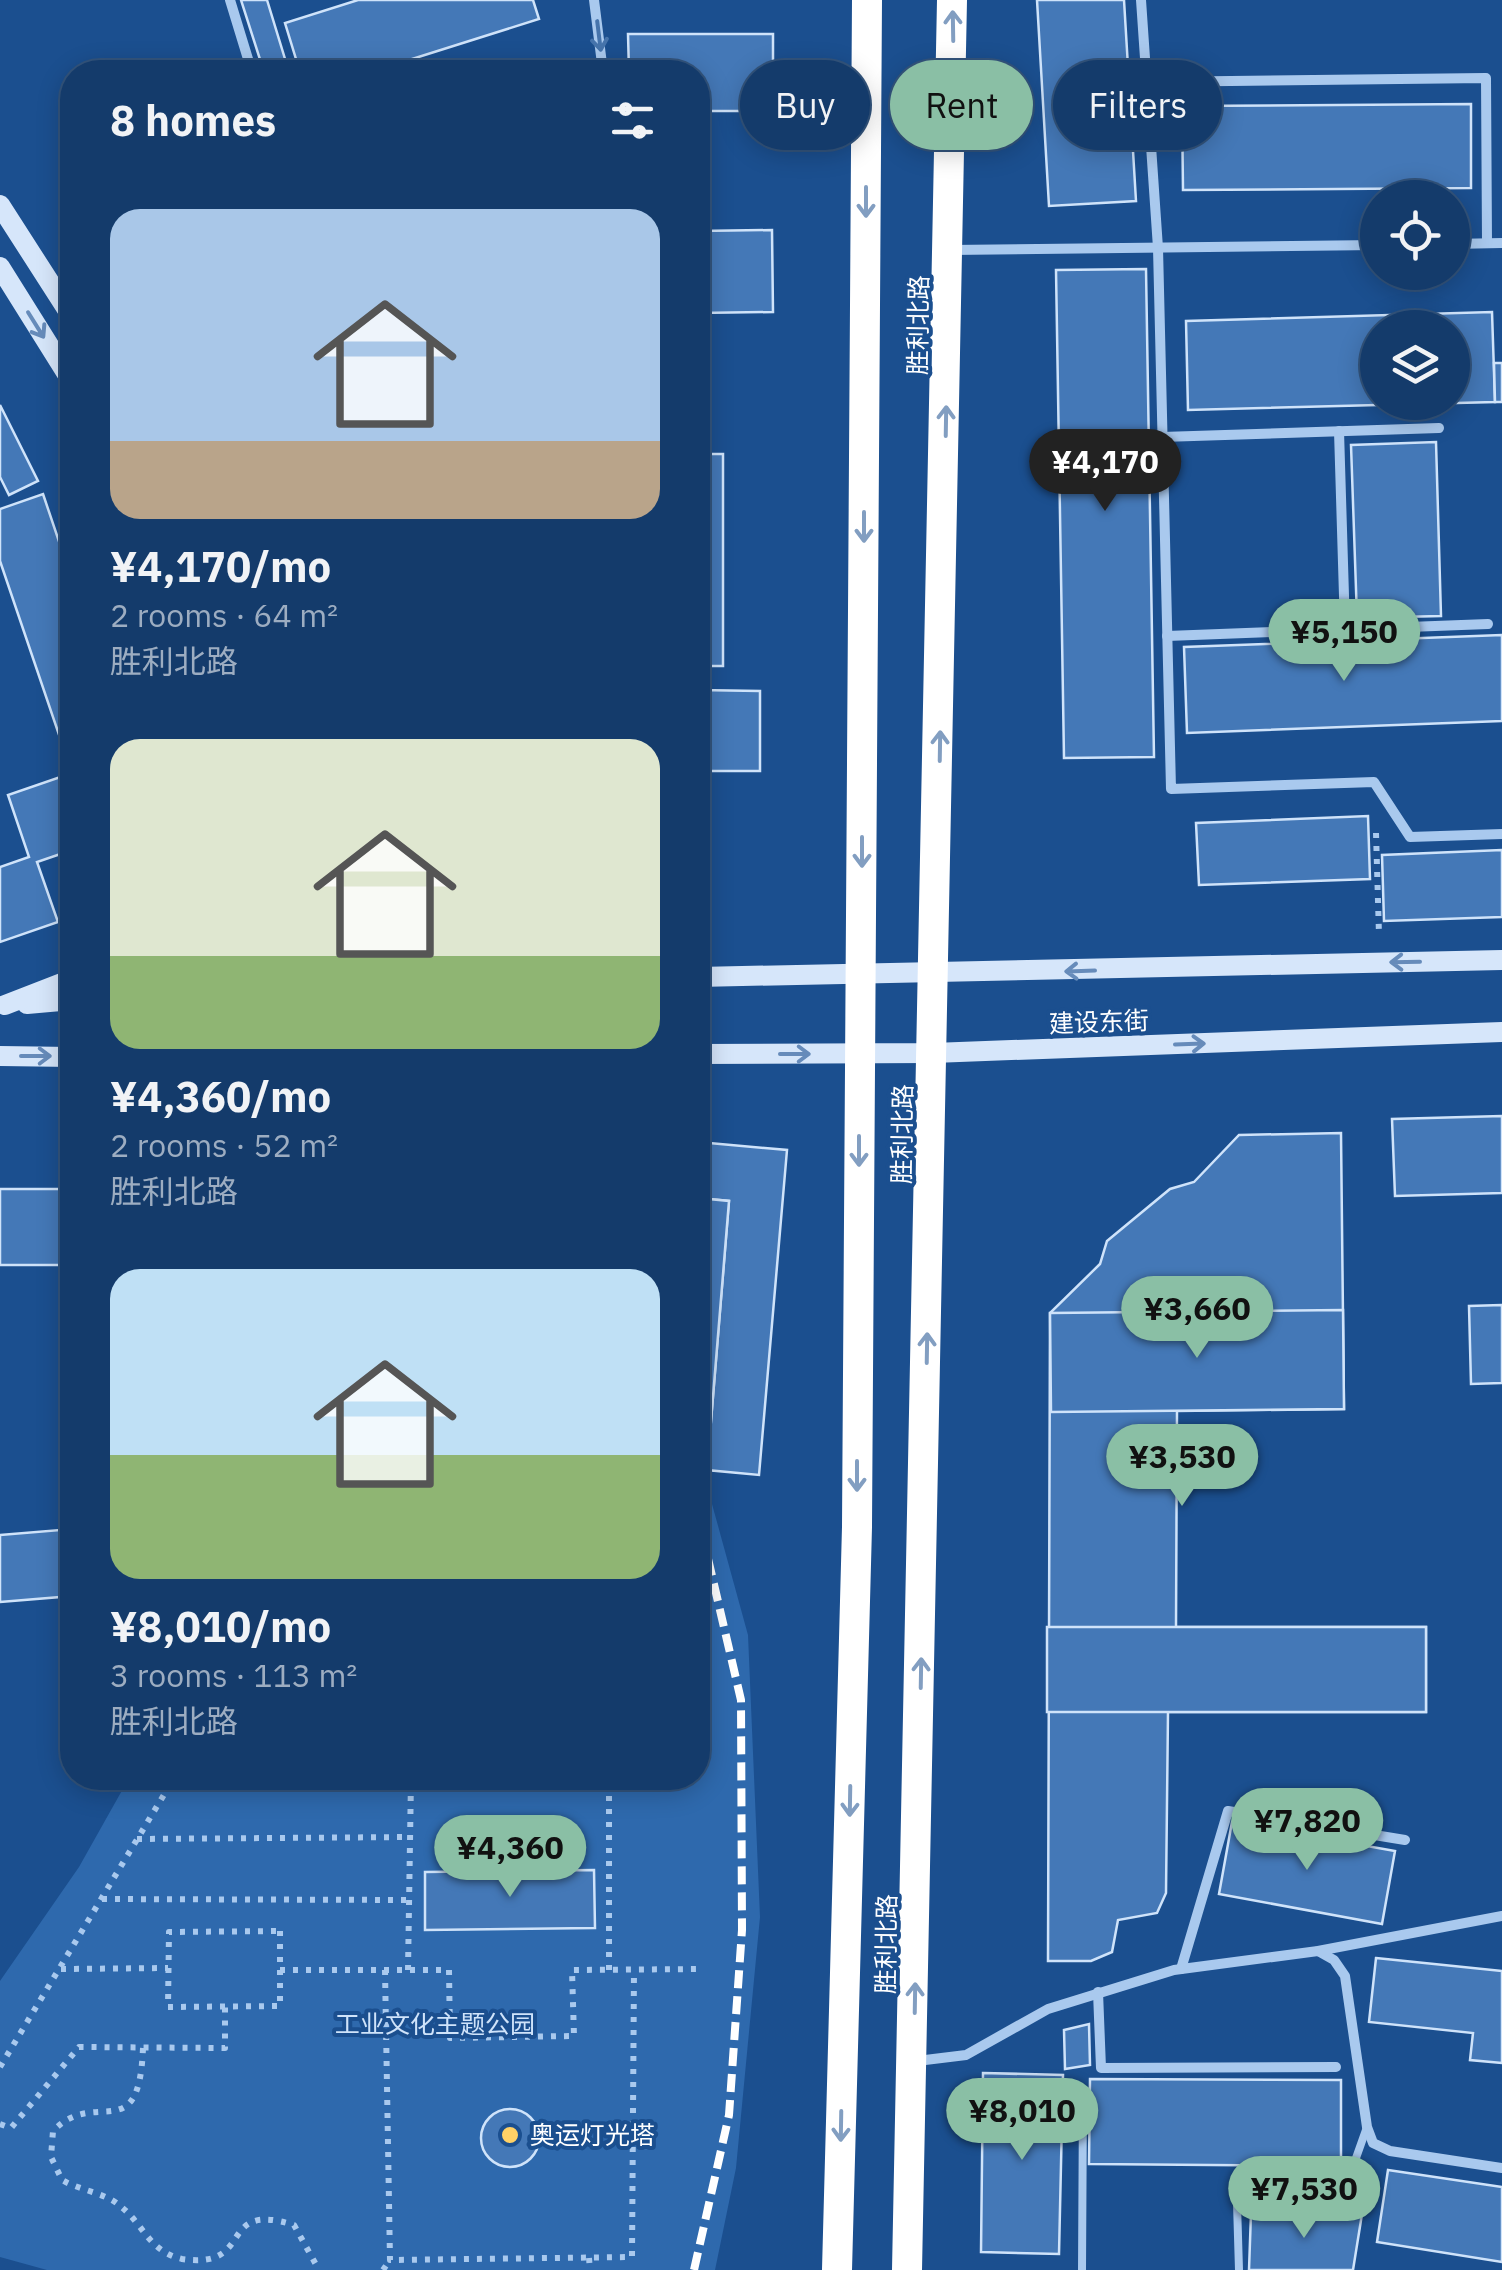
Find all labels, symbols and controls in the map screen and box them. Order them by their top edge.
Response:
one-way arrow [943,10,962,42]
one-way arrow [590,20,609,52]
chip: Buy [740,60,870,150]
chip: Rent [890,60,1033,150]
chip: Filters [1053,60,1222,150]
text: 8 homes [110,93,276,148]
icon: filters [605,93,660,148]
map controls [1360,180,1470,420]
button: locate [1360,180,1470,290]
one-way arrow [856,186,876,218]
icon: home [295,274,475,454]
street label: 胜利北路 [900,275,935,375]
one-way arrow [26,310,47,339]
button: layers [1360,310,1470,420]
one-way arrow [936,405,956,438]
pin: ¥4,170 [1024,429,1186,514]
text: ¥4,170 [1051,440,1159,482]
one-way arrow [854,510,874,543]
text: ¥4,170/mo [110,539,331,594]
text: 2 rooms · 64 m² [110,594,338,636]
pin: ¥5,150 [1263,599,1425,684]
text: ¥5,150 [1290,610,1398,652]
text: 胜利北路 [110,640,238,682]
one-way arrow [930,730,949,762]
icon: home [295,804,475,984]
one-way arrow [852,836,872,868]
one-way arrow [1389,953,1421,972]
one-way arrow [1064,961,1096,980]
street label: 建设东街 [1048,1003,1150,1040]
one-way arrow [1173,1034,1205,1053]
one-way arrow [778,1044,810,1064]
one-way arrow [20,1047,52,1066]
text: ¥4,360/mo [110,1069,331,1124]
street label: 胜利北路 [884,1084,919,1184]
text: 2 rooms · 52 m² [110,1124,338,1166]
one-way arrow [850,1134,868,1167]
text: 胜利北路 [110,1170,238,1212]
pin: ¥3,660 [1116,1276,1278,1361]
text: ¥3,660 [1143,1287,1251,1329]
one-way arrow [918,1332,937,1364]
icon: home [295,1334,475,1514]
pin: ¥3,530 [1101,1424,1263,1509]
text: ¥3,530 [1128,1435,1236,1477]
one-way arrow [848,1460,866,1492]
text: ¥8,010/mo [110,1599,331,1654]
text: 3 rooms · 113 m² [110,1654,357,1696]
one-way arrow [912,1657,930,1690]
text: 胜利北路 [110,1700,238,1742]
one-way arrow [840,1785,859,1817]
pin: ¥7,820 [1226,1788,1388,1873]
text: ¥7,820 [1253,1799,1361,1841]
pin: ¥4,360 [429,1815,591,1900]
text: ¥4,360 [456,1826,564,1868]
street label: 胜利北路 [868,1894,903,1994]
one-way arrow [905,1982,924,2014]
park label: 工业文化主题公园 [335,2007,535,2040]
pin: ¥8,010 [941,2078,1103,2163]
text: ¥8,010 [968,2089,1076,2131]
one-way arrow [832,2109,851,2141]
place label: 奥运灯光塔 [530,2118,655,2151]
marker: 奥运灯光塔 [499,2124,521,2146]
pin: ¥7,530 [1223,2156,1385,2241]
text: ¥7,530 [1250,2167,1358,2209]

